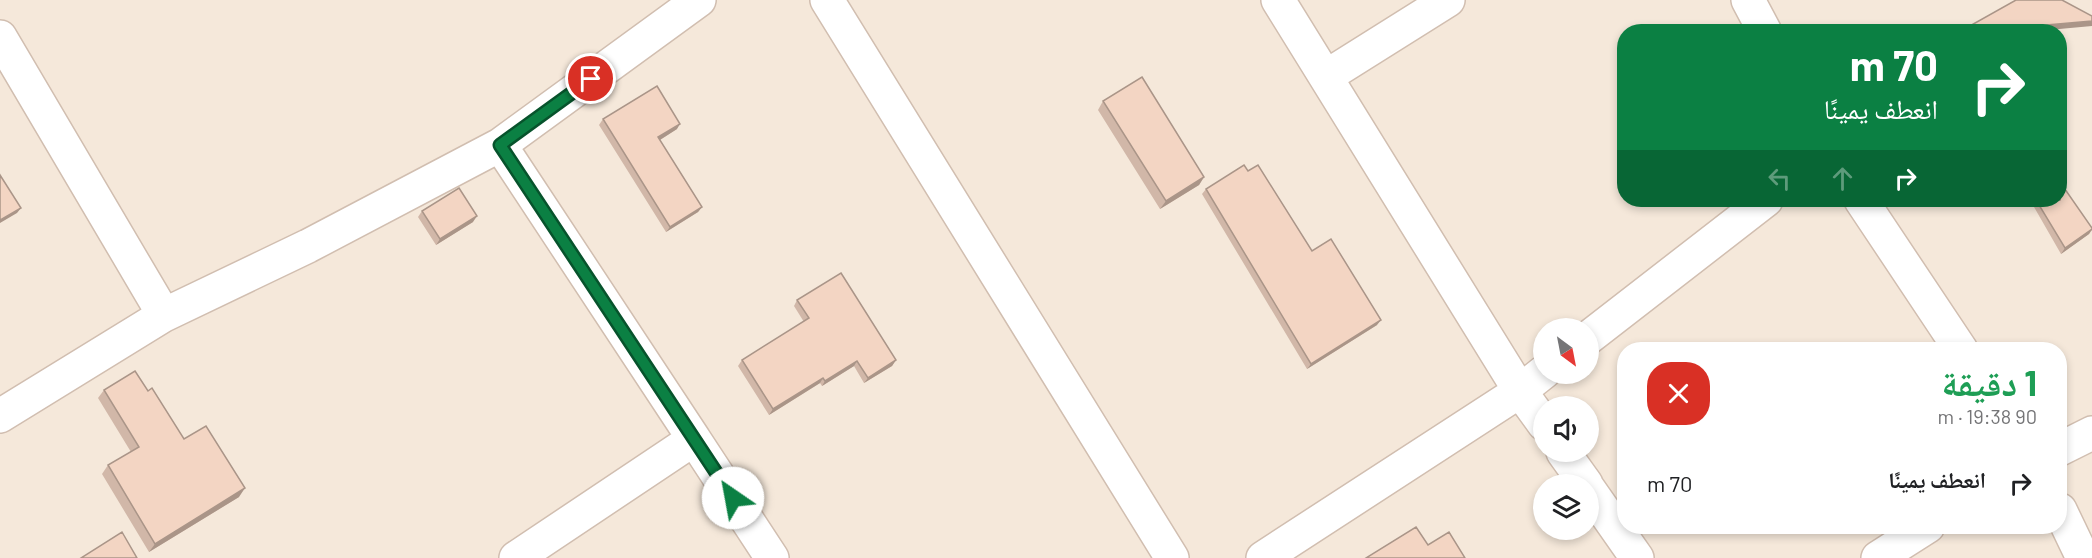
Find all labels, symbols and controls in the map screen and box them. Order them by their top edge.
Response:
text: 70 m [1850,39,1938,89]
icon: right [1959,48,2037,126]
pin [565,53,616,104]
icon: arrive [574,62,607,95]
text: انعطف يمينًا [1824,92,1938,124]
icon: left [1763,162,1796,195]
icon: ahead [1826,162,1859,195]
icon: right [1889,162,1922,195]
north arrow [1533,318,1599,384]
map controls [1533,318,1599,540]
text: 1 دقيقة [1941,360,2037,403]
button: close [1647,362,1710,425]
button: sound [1533,396,1599,462]
text: 90 m · 19:38 [1938,404,2037,428]
position arrow [701,466,765,530]
text: انعطف يمينًا [1888,466,1986,492]
icon: right [2004,467,2037,500]
text: 70 m [1647,470,1692,496]
button: layers [1533,474,1599,540]

